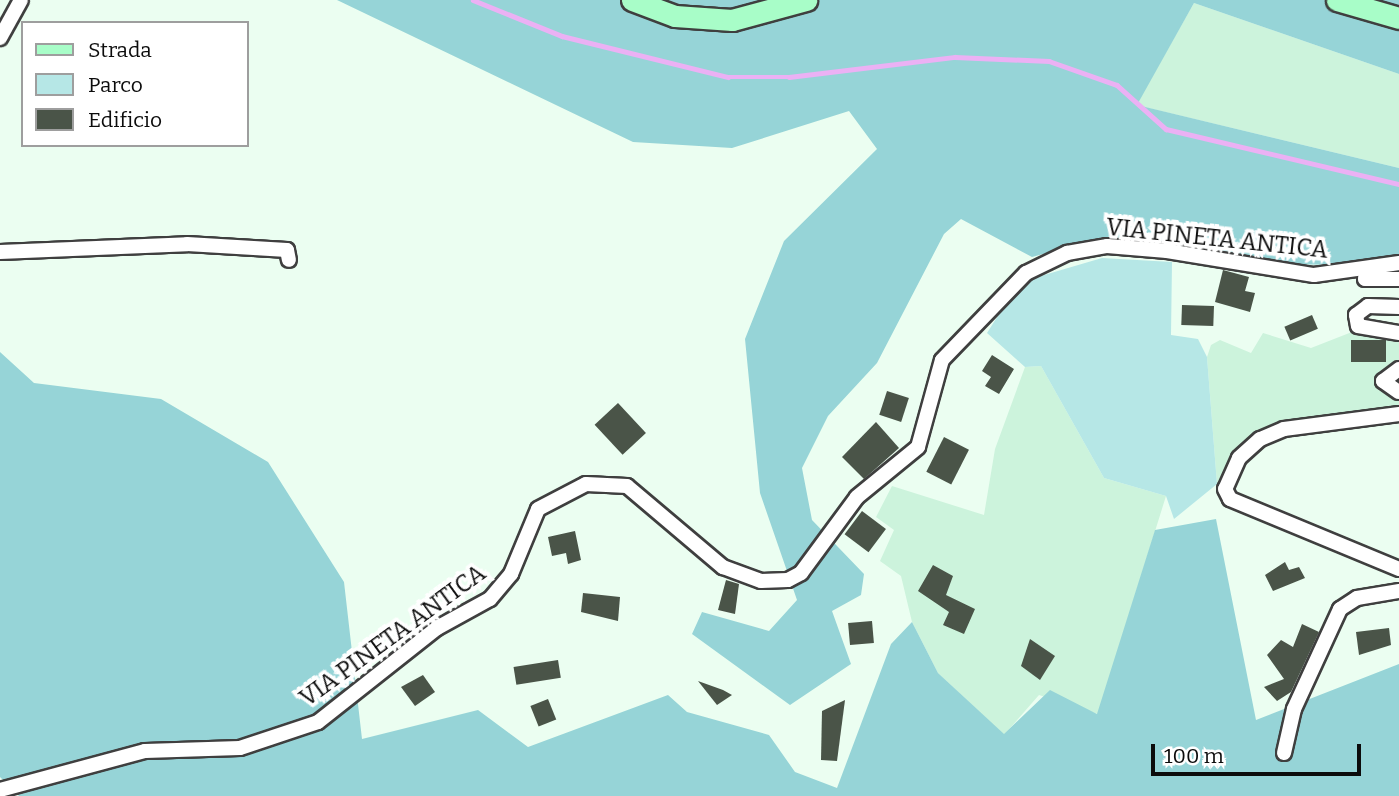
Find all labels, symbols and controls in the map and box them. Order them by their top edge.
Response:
legend [21,21,248,147]
text: Strada [88,37,152,63]
text: Parco [88,72,143,98]
text: Edificio [88,107,162,133]
street label: VIA PINETA ANTICA [1105,213,1329,265]
street label: VIA PINETA ANTICA [294,559,492,713]
scale bar [1154,730,1364,774]
text: 100 m [1164,743,1224,769]

